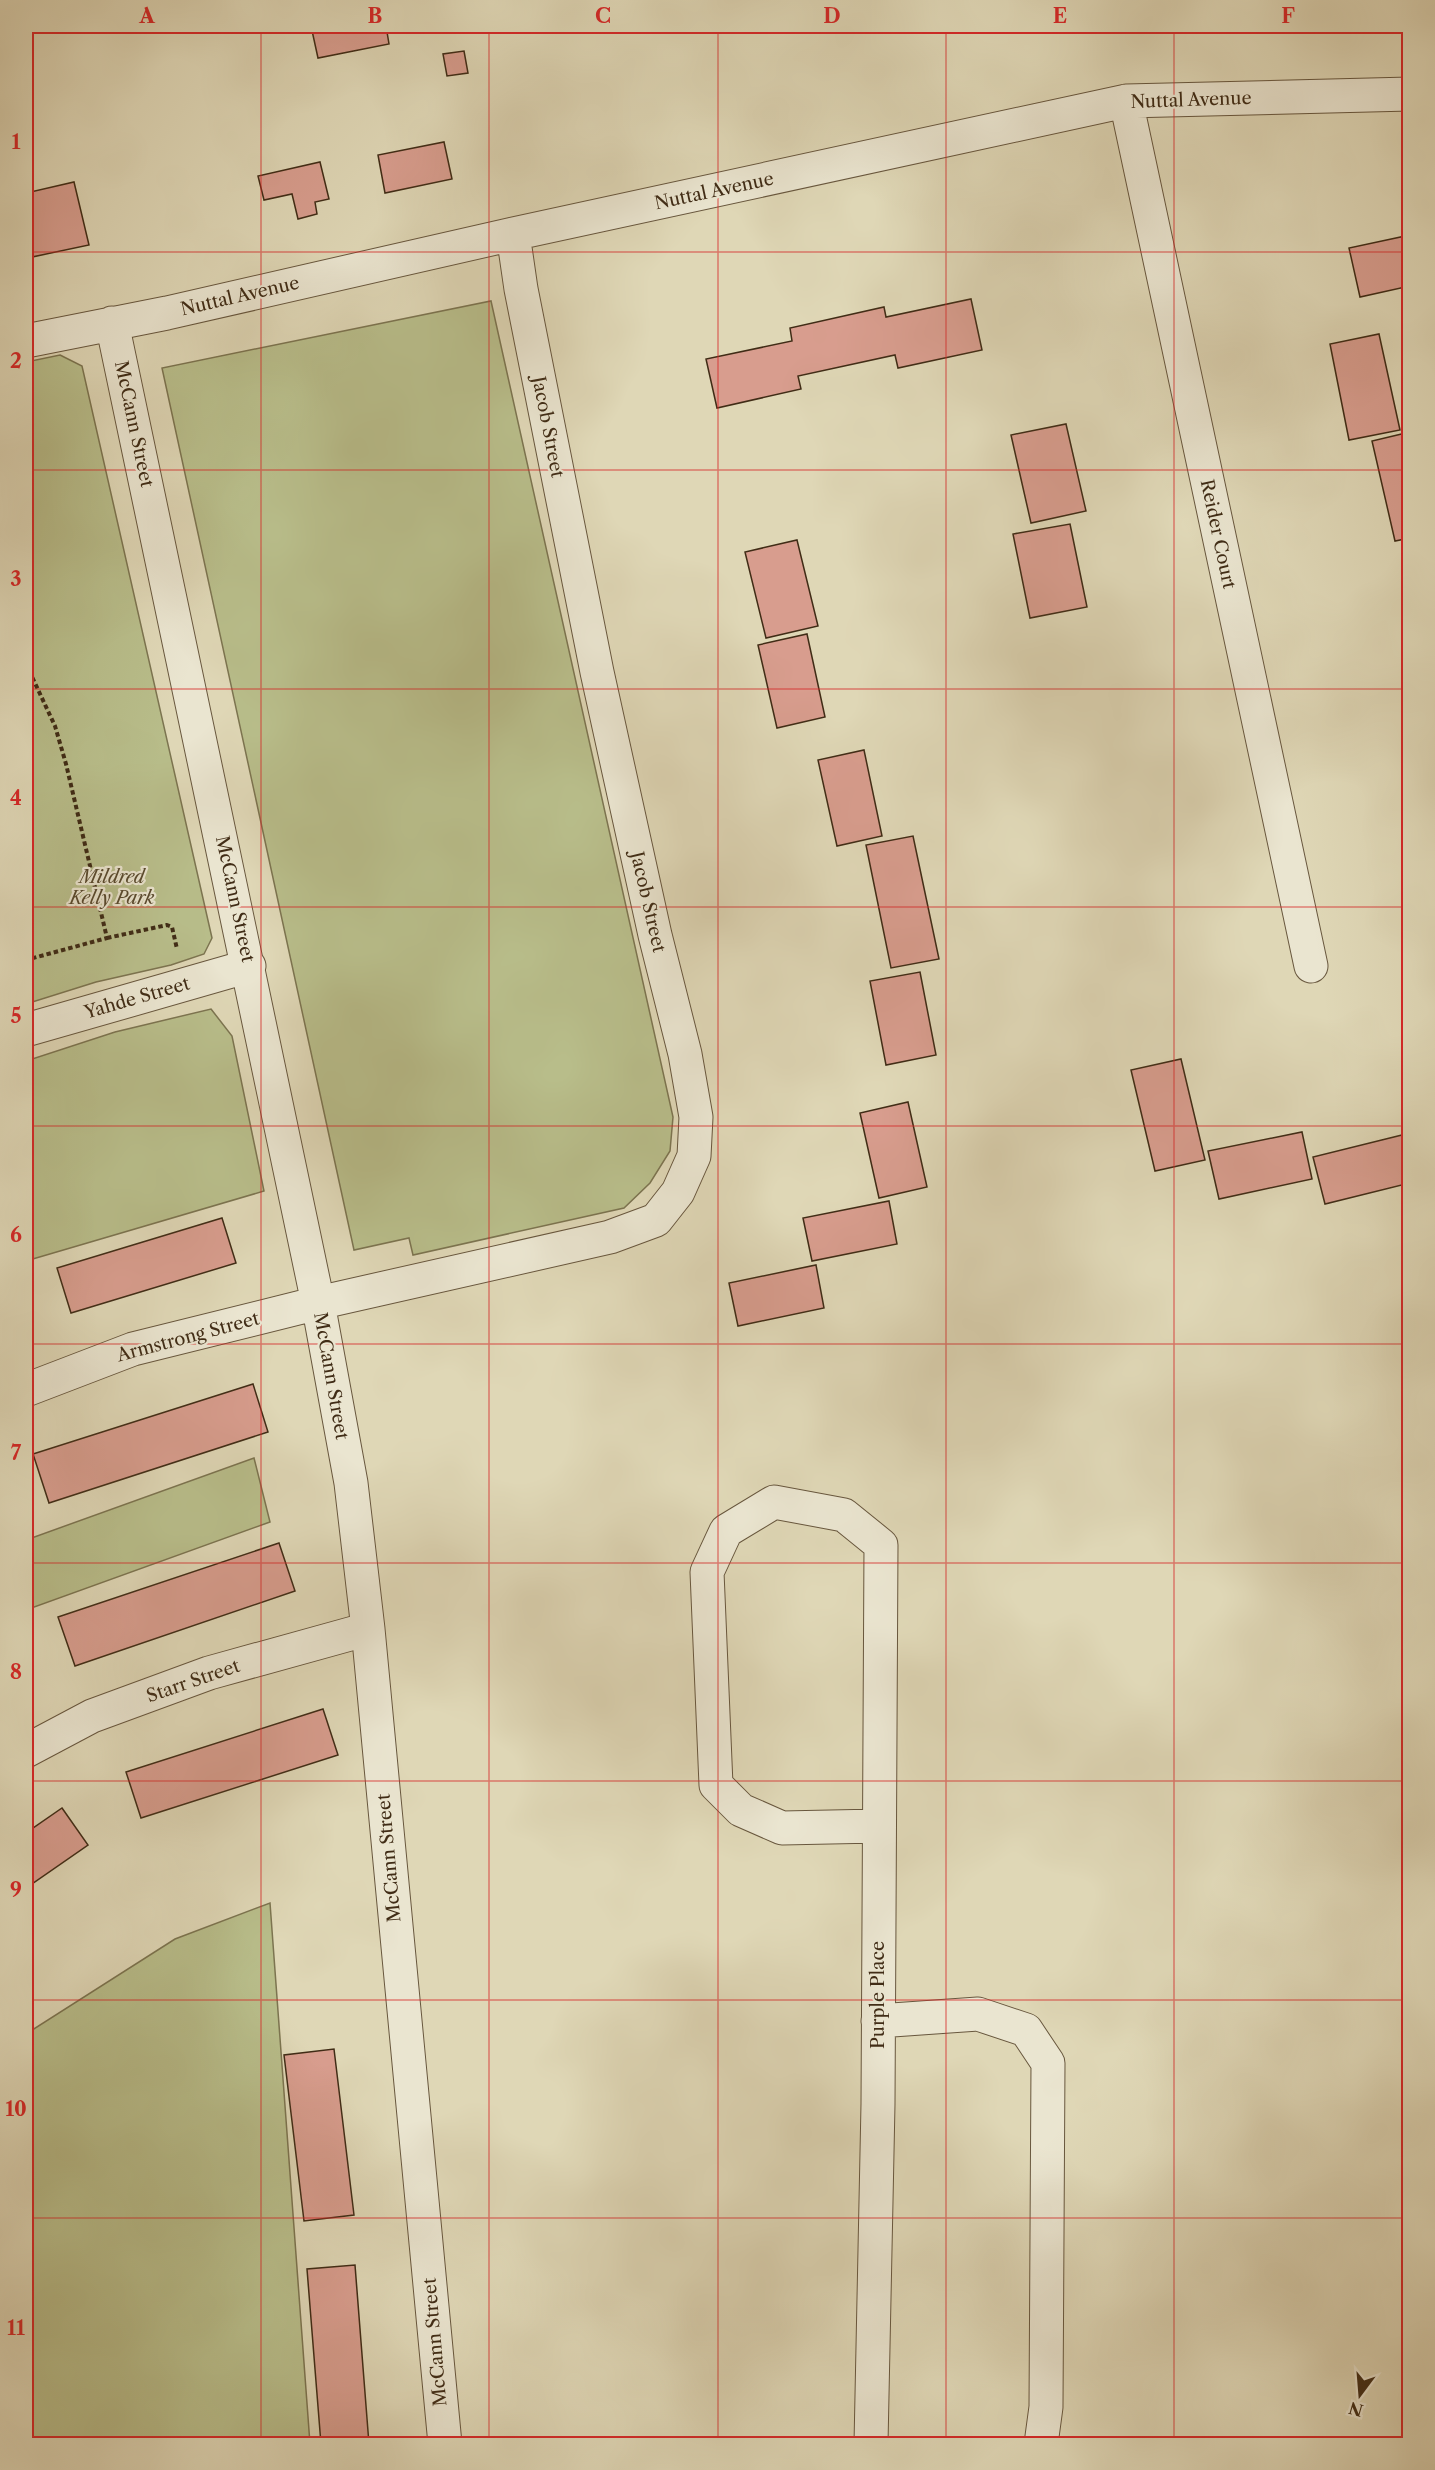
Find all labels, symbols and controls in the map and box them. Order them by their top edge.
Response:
text: A [138,4,155,28]
text: B [368,4,383,28]
text: C [595,4,611,28]
text: D [823,4,841,28]
text: E [1053,4,1067,28]
text: F [1281,4,1295,28]
street label: Nuttal Avenue [1130,87,1252,113]
text: 1 [12,130,21,154]
street label: Nuttal Avenue [652,168,776,214]
street label: Nuttal Avenue [178,272,302,320]
text: 2 [10,349,22,373]
street label: McCann Street [110,359,158,490]
street label: Jacob Street [527,372,569,480]
street label: Reider Court [1196,477,1240,592]
text: 3 [10,567,22,591]
text: 4 [10,786,22,810]
street label: McCann Street [211,834,259,965]
street label: Jacob Street [625,847,670,955]
park label: Mildred Kelly Park [68,866,155,909]
street label: Yahde Street [81,972,193,1024]
text: 5 [10,1004,22,1028]
text: 6 [10,1223,22,1247]
street label: Armstrong Street [113,1307,262,1367]
street label: McCann Street [309,1311,353,1442]
text: 7 [11,1441,22,1465]
street label: Starr Street [143,1655,243,1707]
text: 8 [10,1660,22,1684]
street label: McCann Street [372,1792,406,1923]
text: 9 [10,1878,22,1902]
street label: Purple Place [867,1941,889,2049]
text: 10 [5,2097,27,2121]
street label: McCann Street [418,2276,452,2407]
text: 11 [7,2316,25,2340]
north arrow [1330,2365,1390,2425]
text: N [1346,2398,1365,2421]

